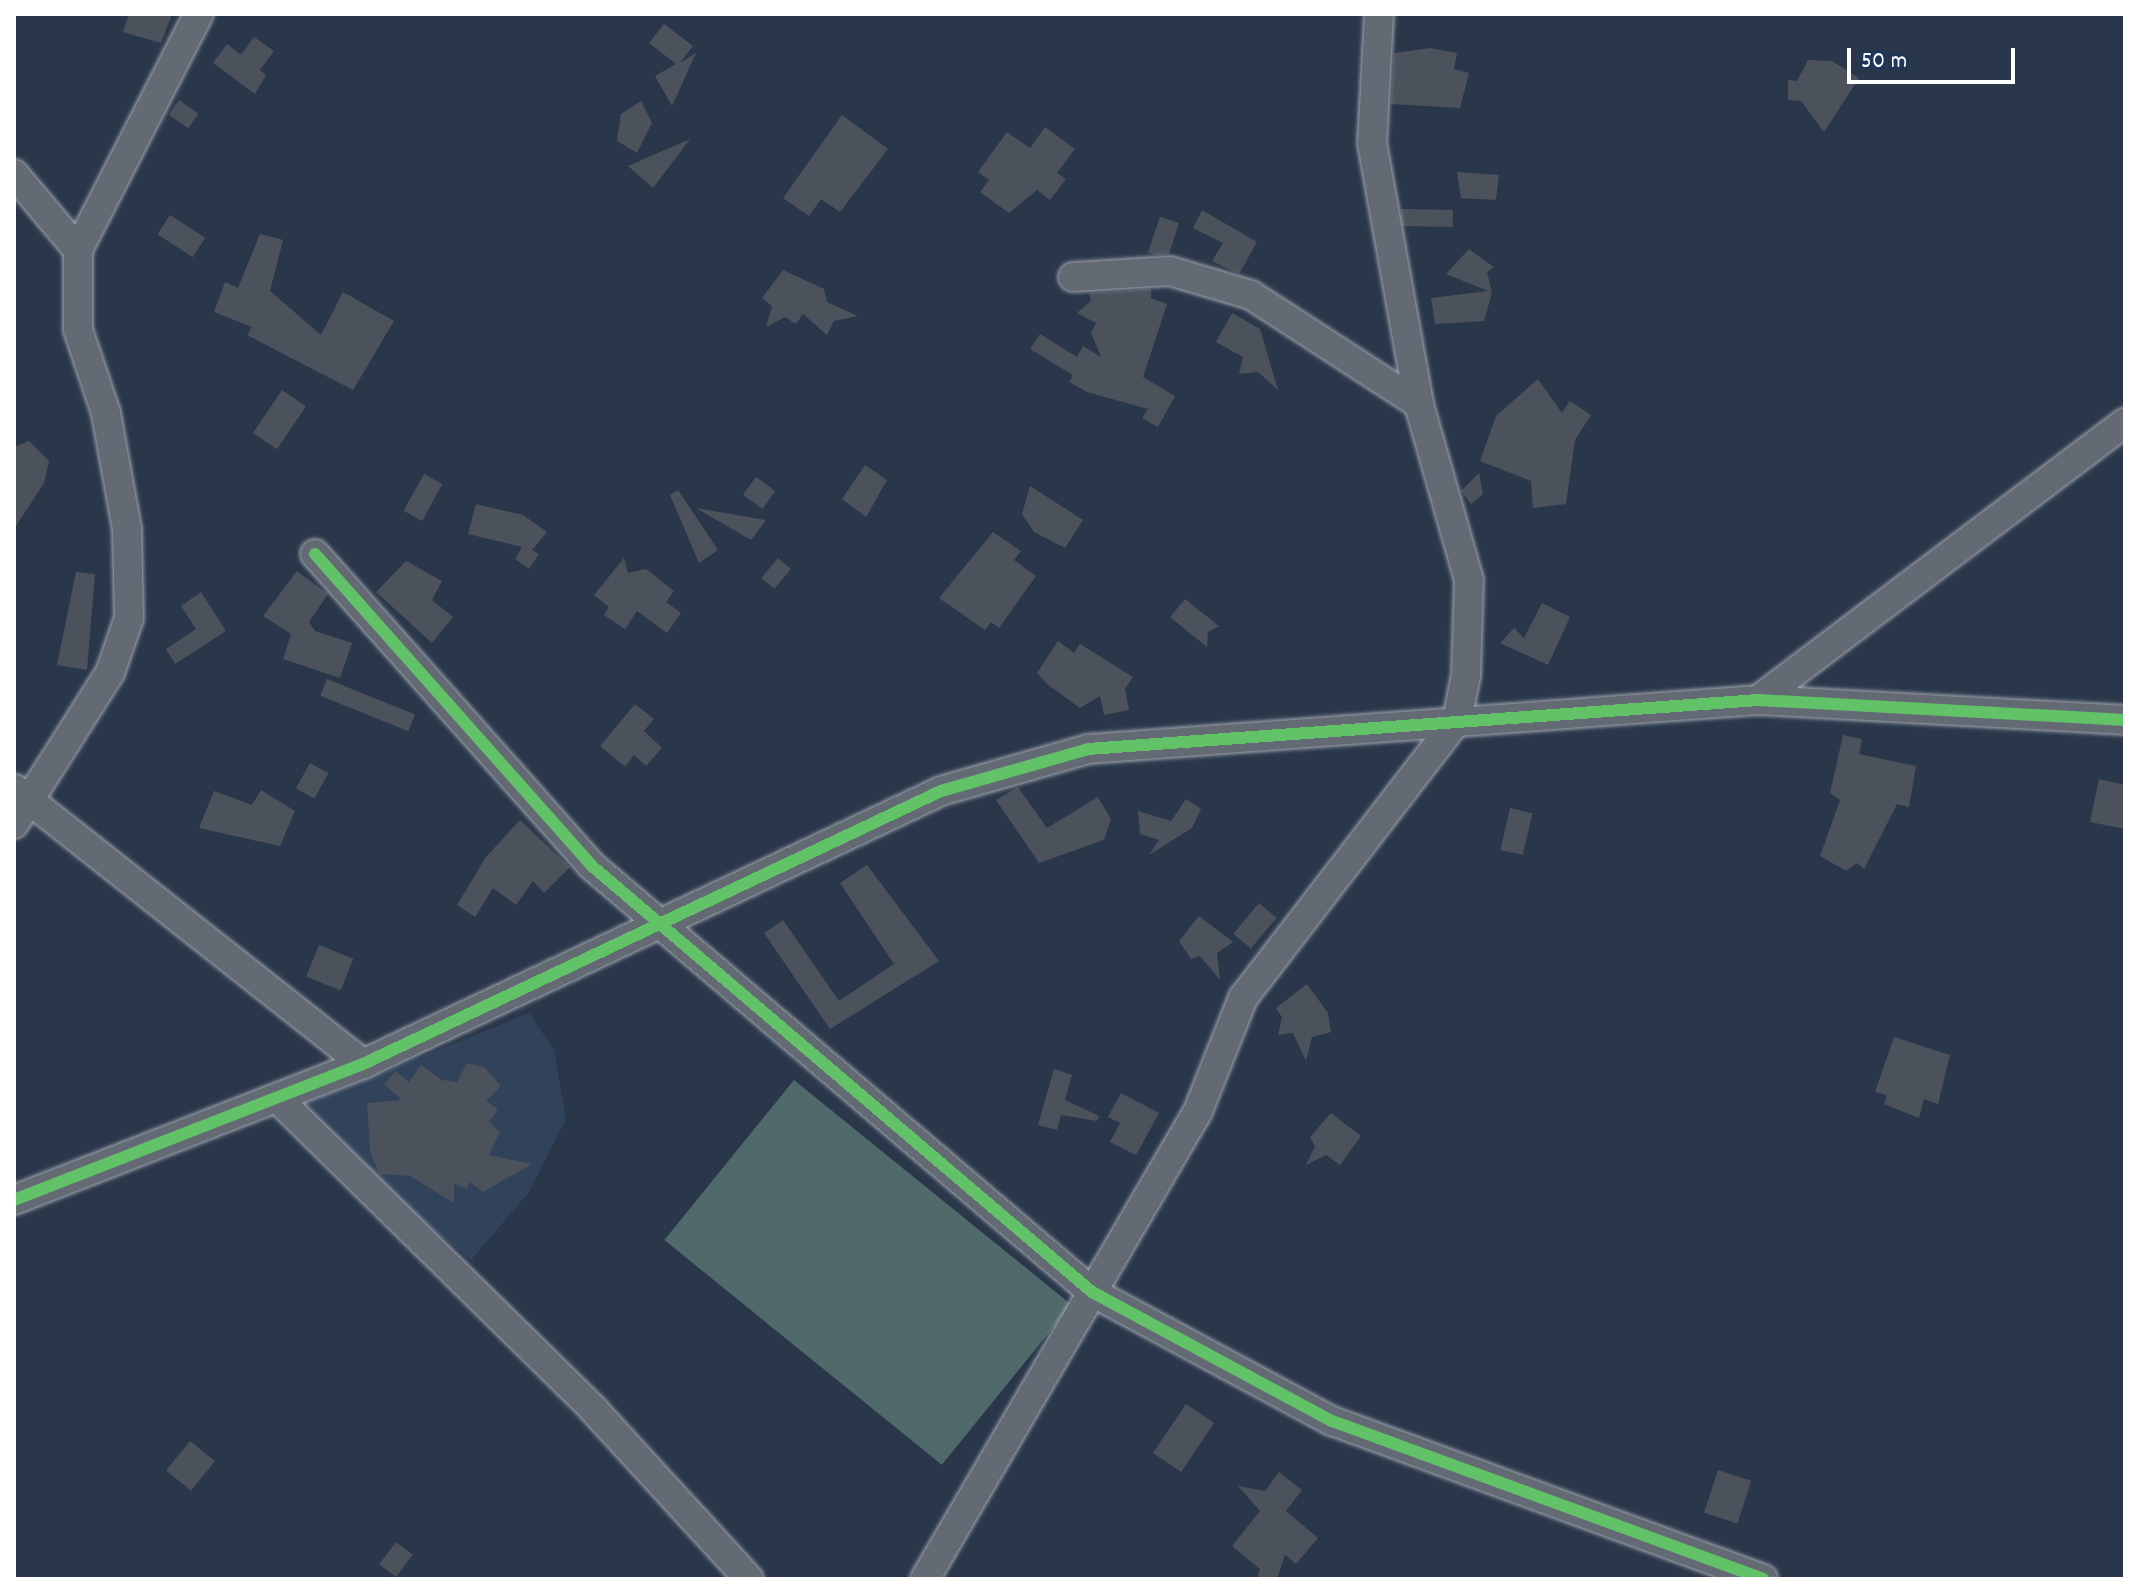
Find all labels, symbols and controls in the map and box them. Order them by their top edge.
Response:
scale bar [1851,32,2019,82]
text: 50 m [1861,45,1907,79]

